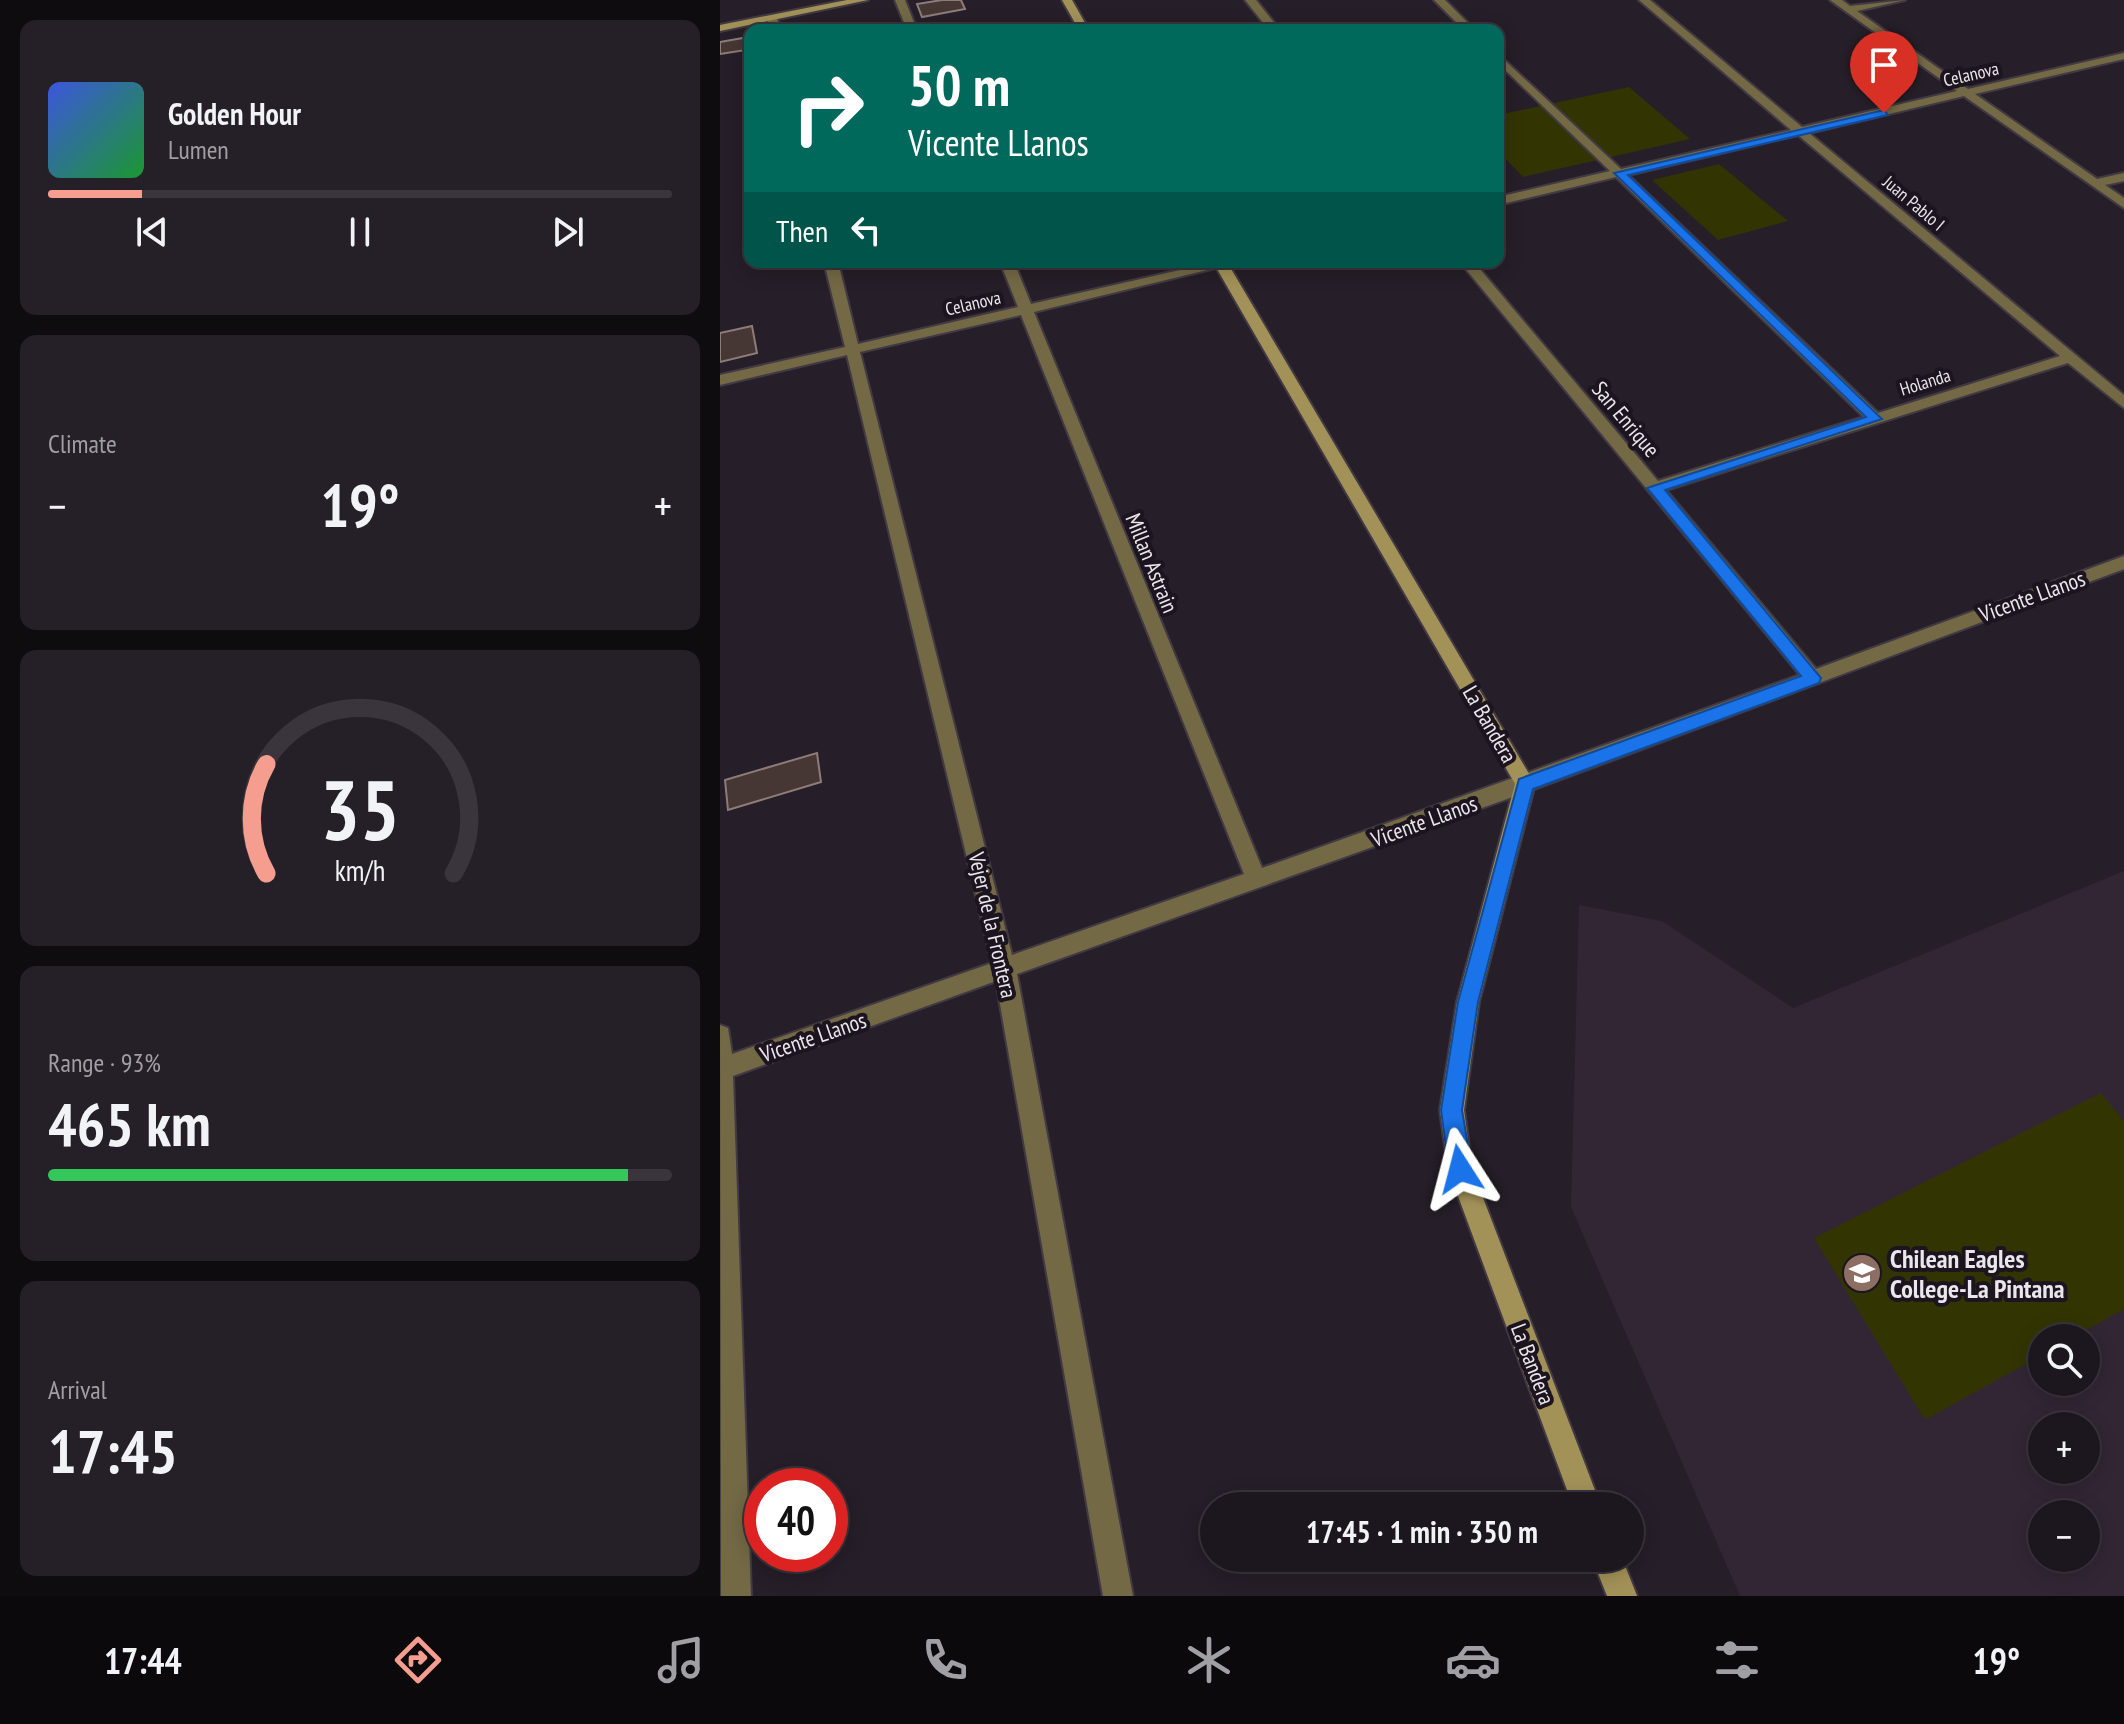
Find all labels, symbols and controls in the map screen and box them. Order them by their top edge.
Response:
pin [1850,31,1918,113]
icon: arrive [1862,43,1906,87]
text: 50 m [908,49,1010,121]
icon: right [776,56,880,160]
street label: Celanova [1941,56,2001,92]
text: Golden Hour [168,94,301,133]
text: Vicente Llanos [908,119,1089,166]
text: Lumen [168,133,229,166]
street label: Juan Pablo I [1878,170,1950,235]
icon: left [844,208,888,252]
icon: previous [130,210,174,254]
icon: pause [338,210,382,254]
icon: next [546,210,590,254]
text: Then [776,211,828,250]
street label: Celanova [943,285,1003,321]
street label: Holanda [1897,363,1953,401]
street label: San Enrique [1586,375,1666,463]
text: Climate [48,427,117,460]
text: 19° [320,466,400,544]
text: − [48,477,66,534]
text: + [654,477,672,534]
street label: Millan Astrain [1119,509,1185,617]
street label: Vicente Llanos [1974,564,2089,628]
street label: La Bandera [1457,680,1523,768]
text: 35 [320,755,400,863]
street label: Vicente Llanos [1366,789,1481,853]
street label: Vejer de la Frontera [962,848,1023,1001]
text: km/h [335,852,385,889]
street label: Vicente Llanos [755,1006,870,1069]
text: Range · 93% [48,1046,161,1079]
text: 465 km [48,1085,211,1163]
position arrow [1418,1127,1502,1211]
place label: Chilean Eagles College-La Pintana [1890,1242,2065,1305]
school or university icon: Chilean Eagles College-La Pintana [1841,1252,1883,1294]
street label: La Bandera [1505,1320,1561,1408]
map controls [2028,1324,2100,1572]
button: search [2028,1324,2100,1396]
text: Arrival [48,1373,107,1406]
text: 17:45 [48,1412,178,1490]
button: + [2028,1412,2100,1484]
speed limit sign: 40 [744,1468,848,1572]
button: − [2028,1500,2100,1572]
text: 17:45 · 1 min · 350 m [1306,1512,1538,1551]
icon: directions [390,1632,446,1688]
icon: music [653,1632,709,1688]
icon: phone [917,1632,973,1688]
icon: climate [1181,1632,1237,1688]
icon: car [1445,1632,1501,1688]
icon: filters [1709,1632,1765,1688]
text: 17:44 [104,1637,182,1684]
text: 19° [1972,1637,2020,1684]

